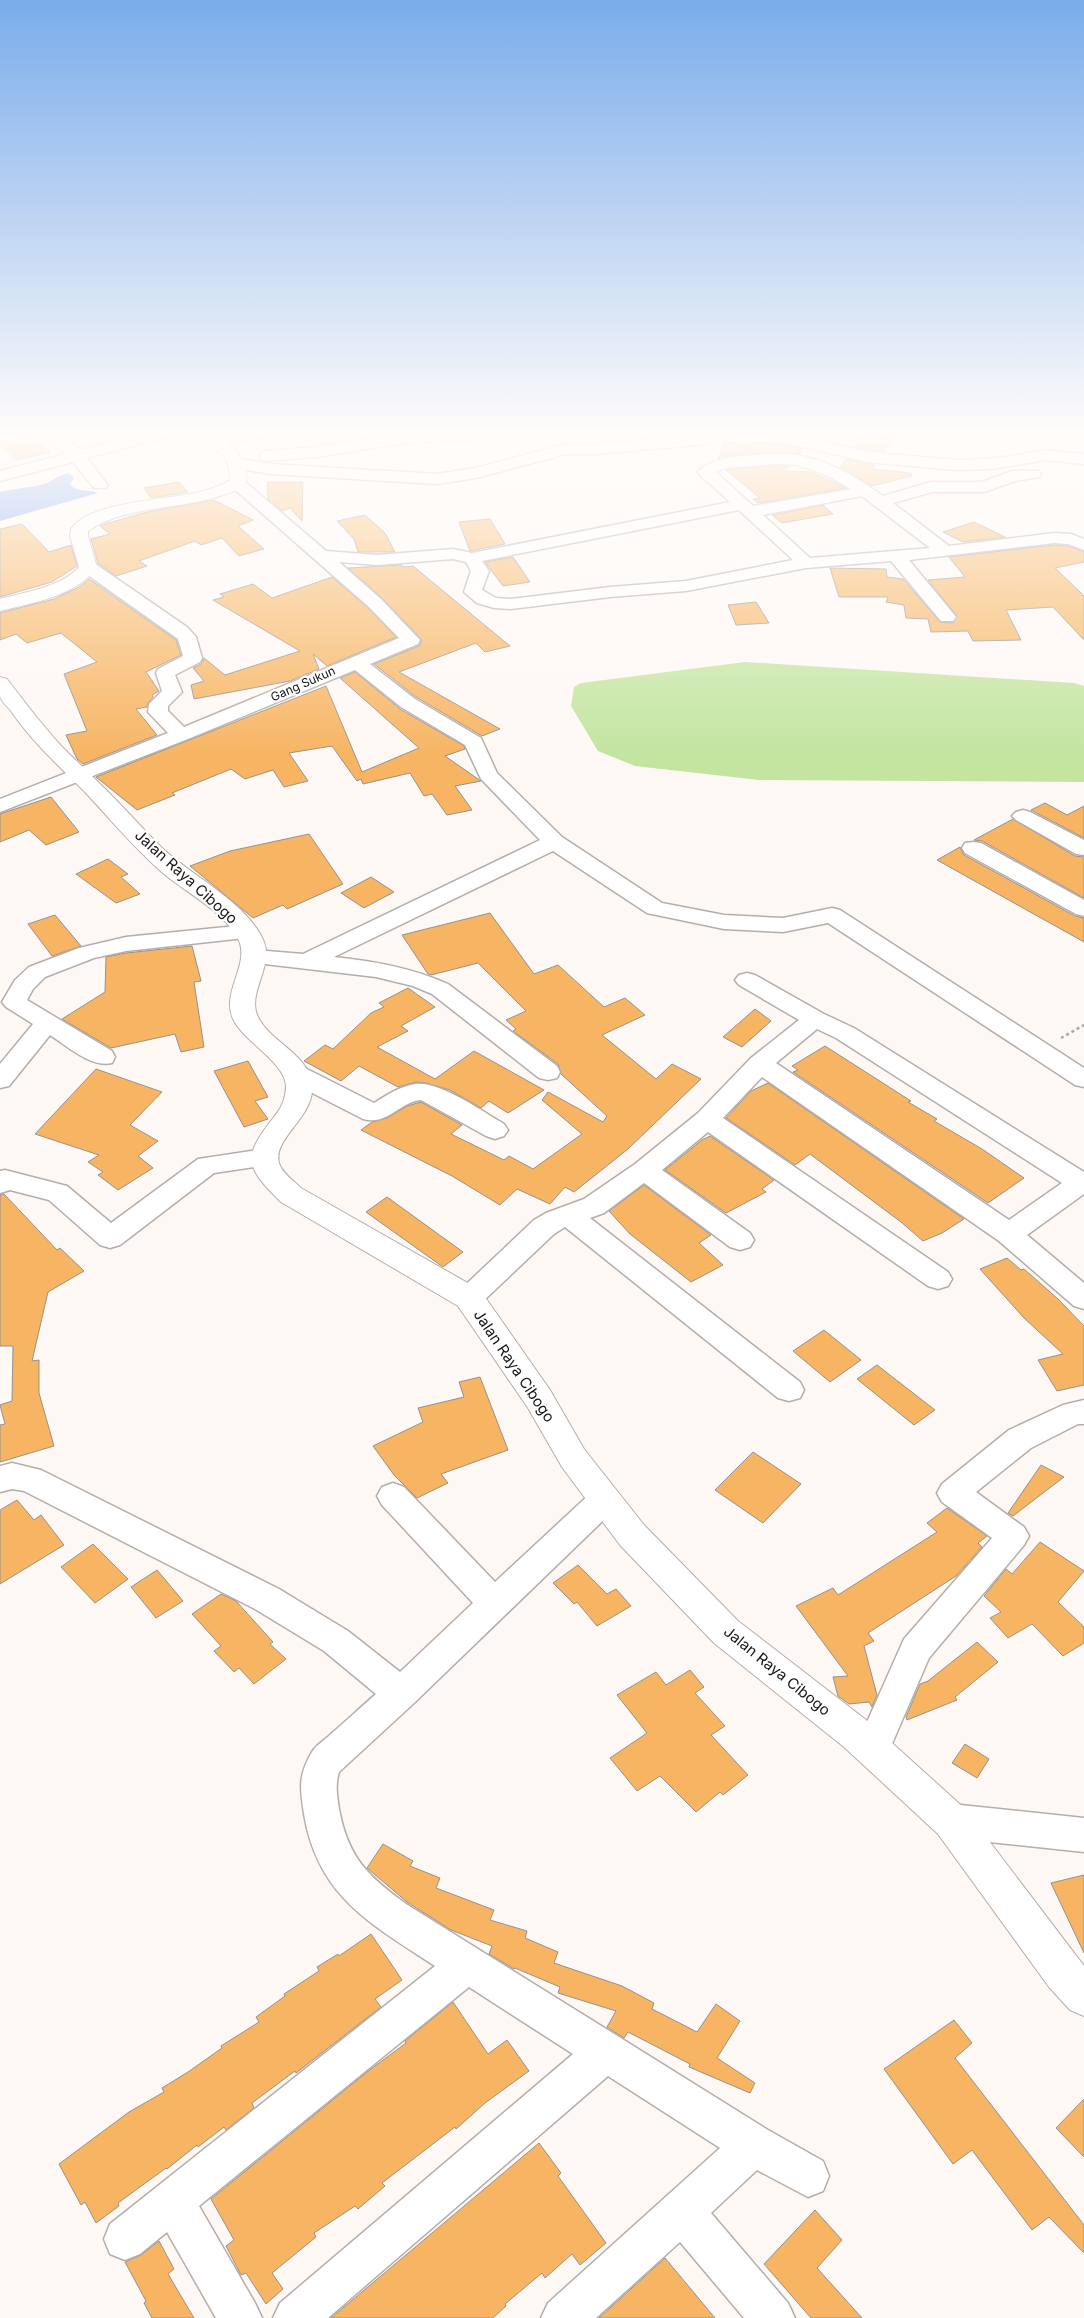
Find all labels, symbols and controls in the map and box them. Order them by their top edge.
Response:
street label: Gang Sukun [268,663,337,704]
street label: Jalan Raya Cibogo [131,825,242,928]
street label: Jalan Raya Cibogo [470,1306,559,1426]
street label: Jalan Raya Cibogo [720,1622,835,1719]

